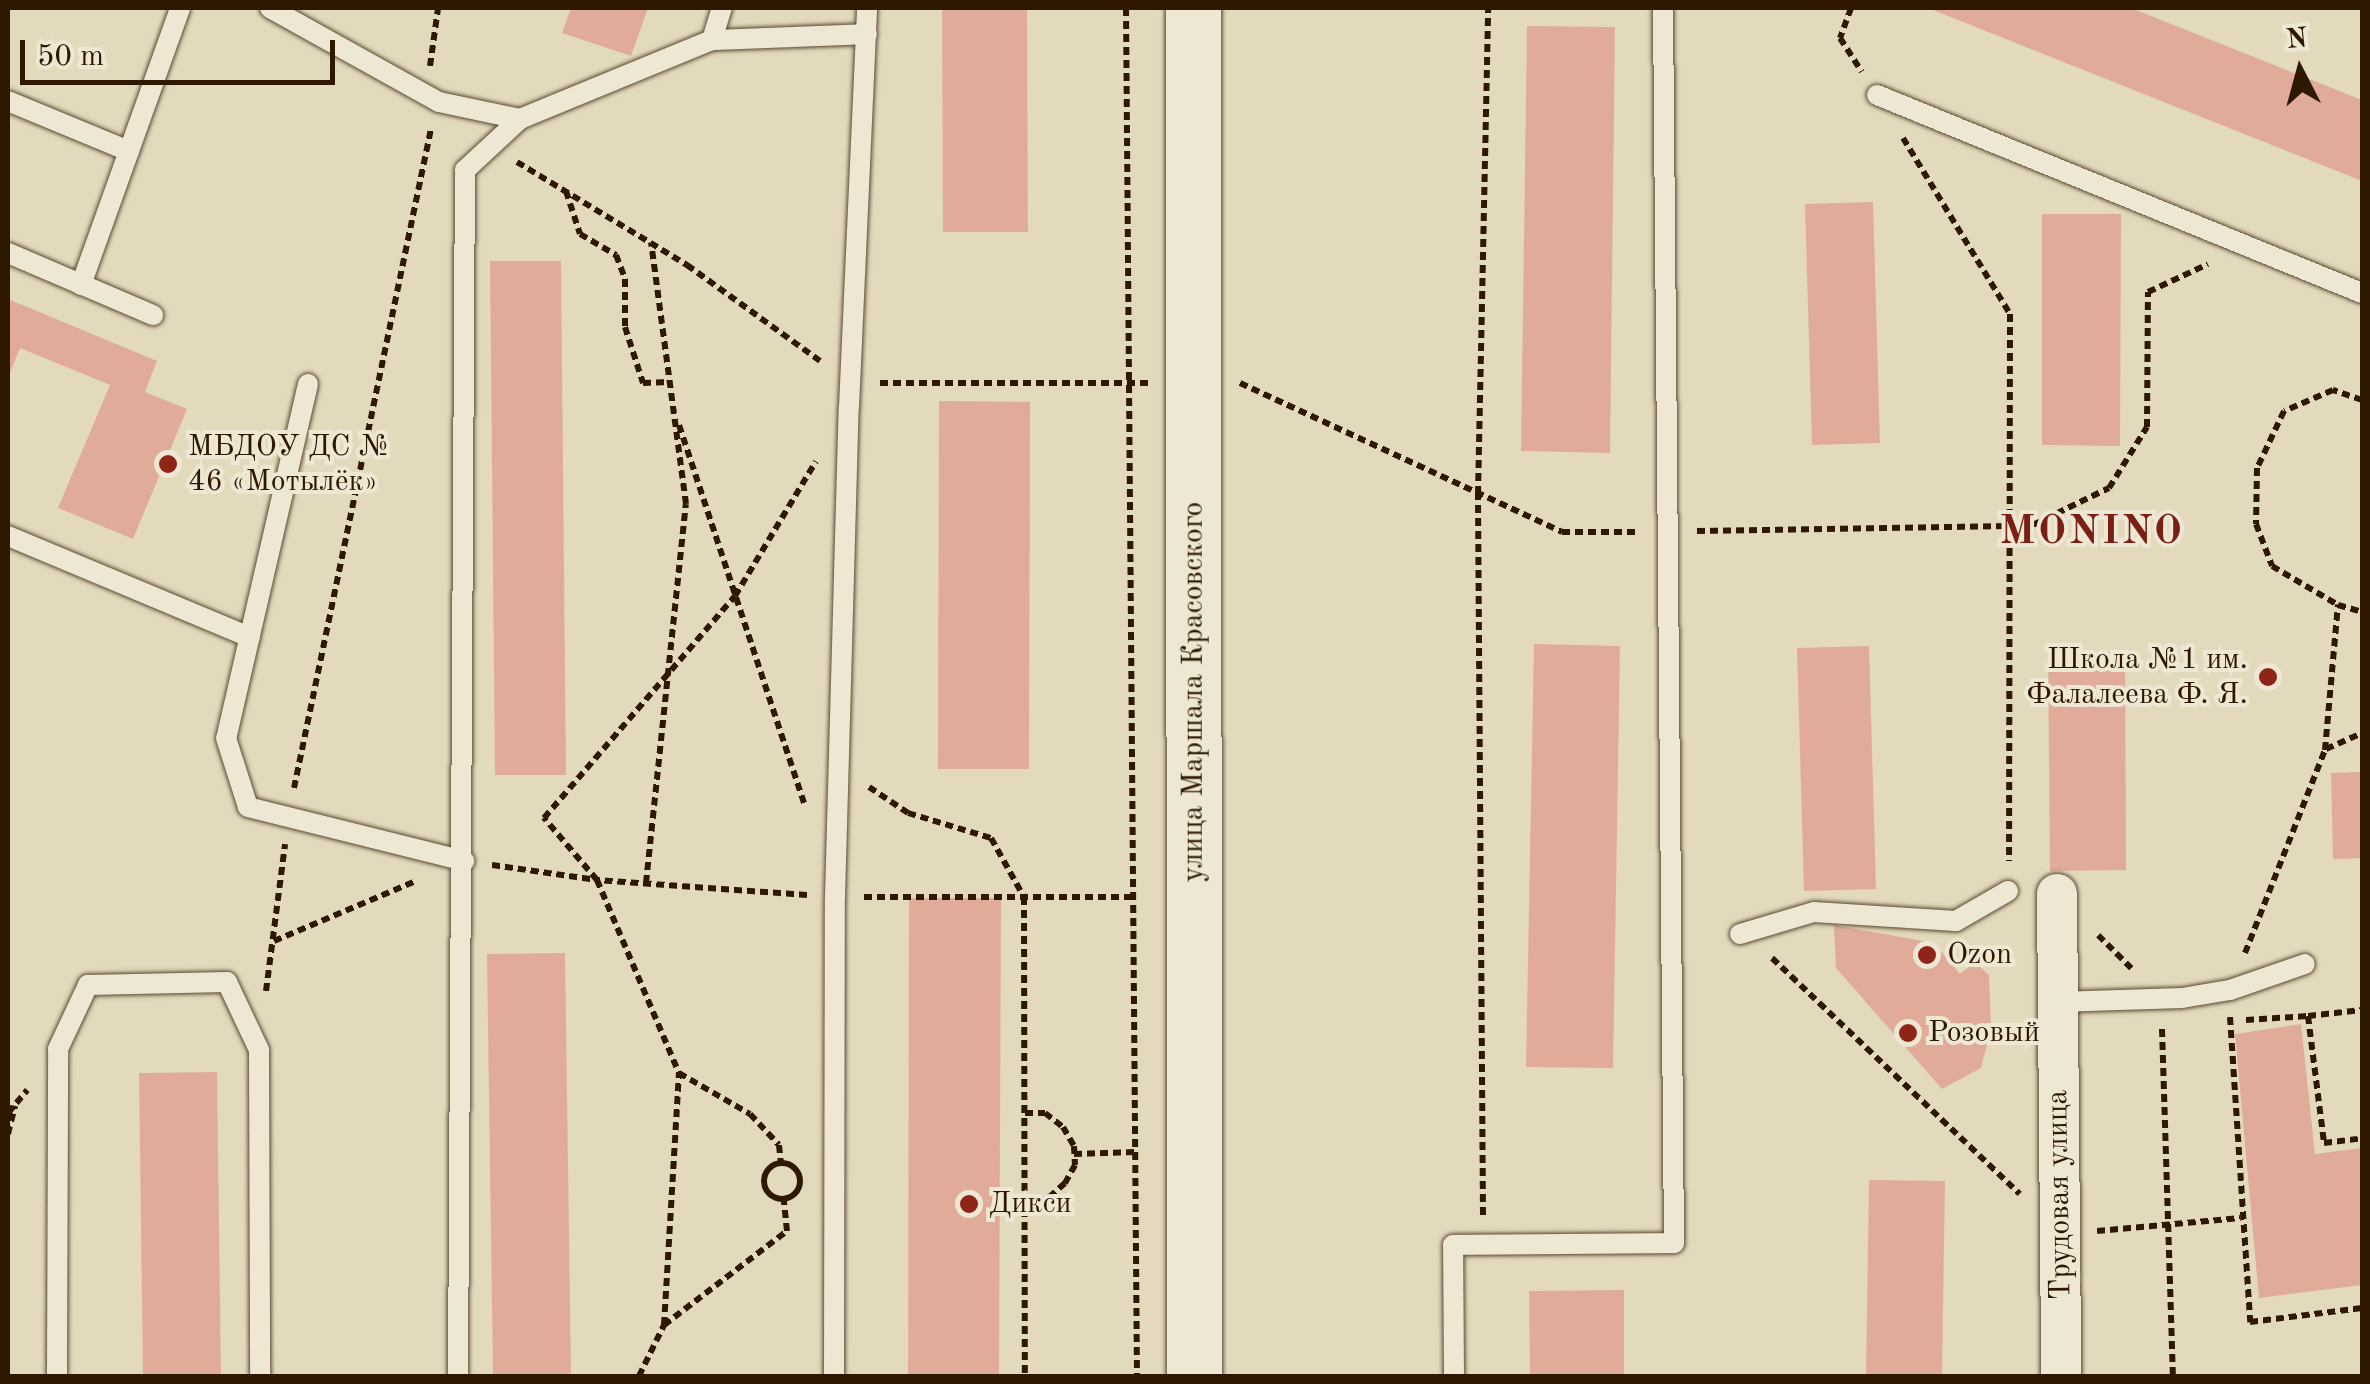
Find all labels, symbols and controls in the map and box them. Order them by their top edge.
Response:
scale bar [25,20,340,82]
north arrow [2250,20,2350,120]
text: N [2285,25,2309,55]
text: 50 m [37,42,104,72]
place label: МБДОУ ДC № 46 «Мотылёк» [188,429,391,500]
marker: МБДОУ ДC № 46 «Мотылёк» [157,453,179,475]
street label: улица Маршала Красовского [1176,502,1212,882]
district label: MONINO [2000,509,2184,557]
place label: Школа №1 им. Фалалеева Ф. Я. [2026,642,2248,712]
marker: Школа №1 им. Фалалеева Ф. Я. [2257,666,2279,688]
place label: Ozon [1947,937,2012,973]
marker: Ozon [1916,944,1938,966]
place label: Розовый [1928,1015,2040,1051]
marker: Розовый [1897,1022,1919,1044]
street label: Трудовая улица [2040,1090,2080,1300]
place label: Дикси [989,1186,1072,1222]
marker: Дикси [958,1193,980,1215]

